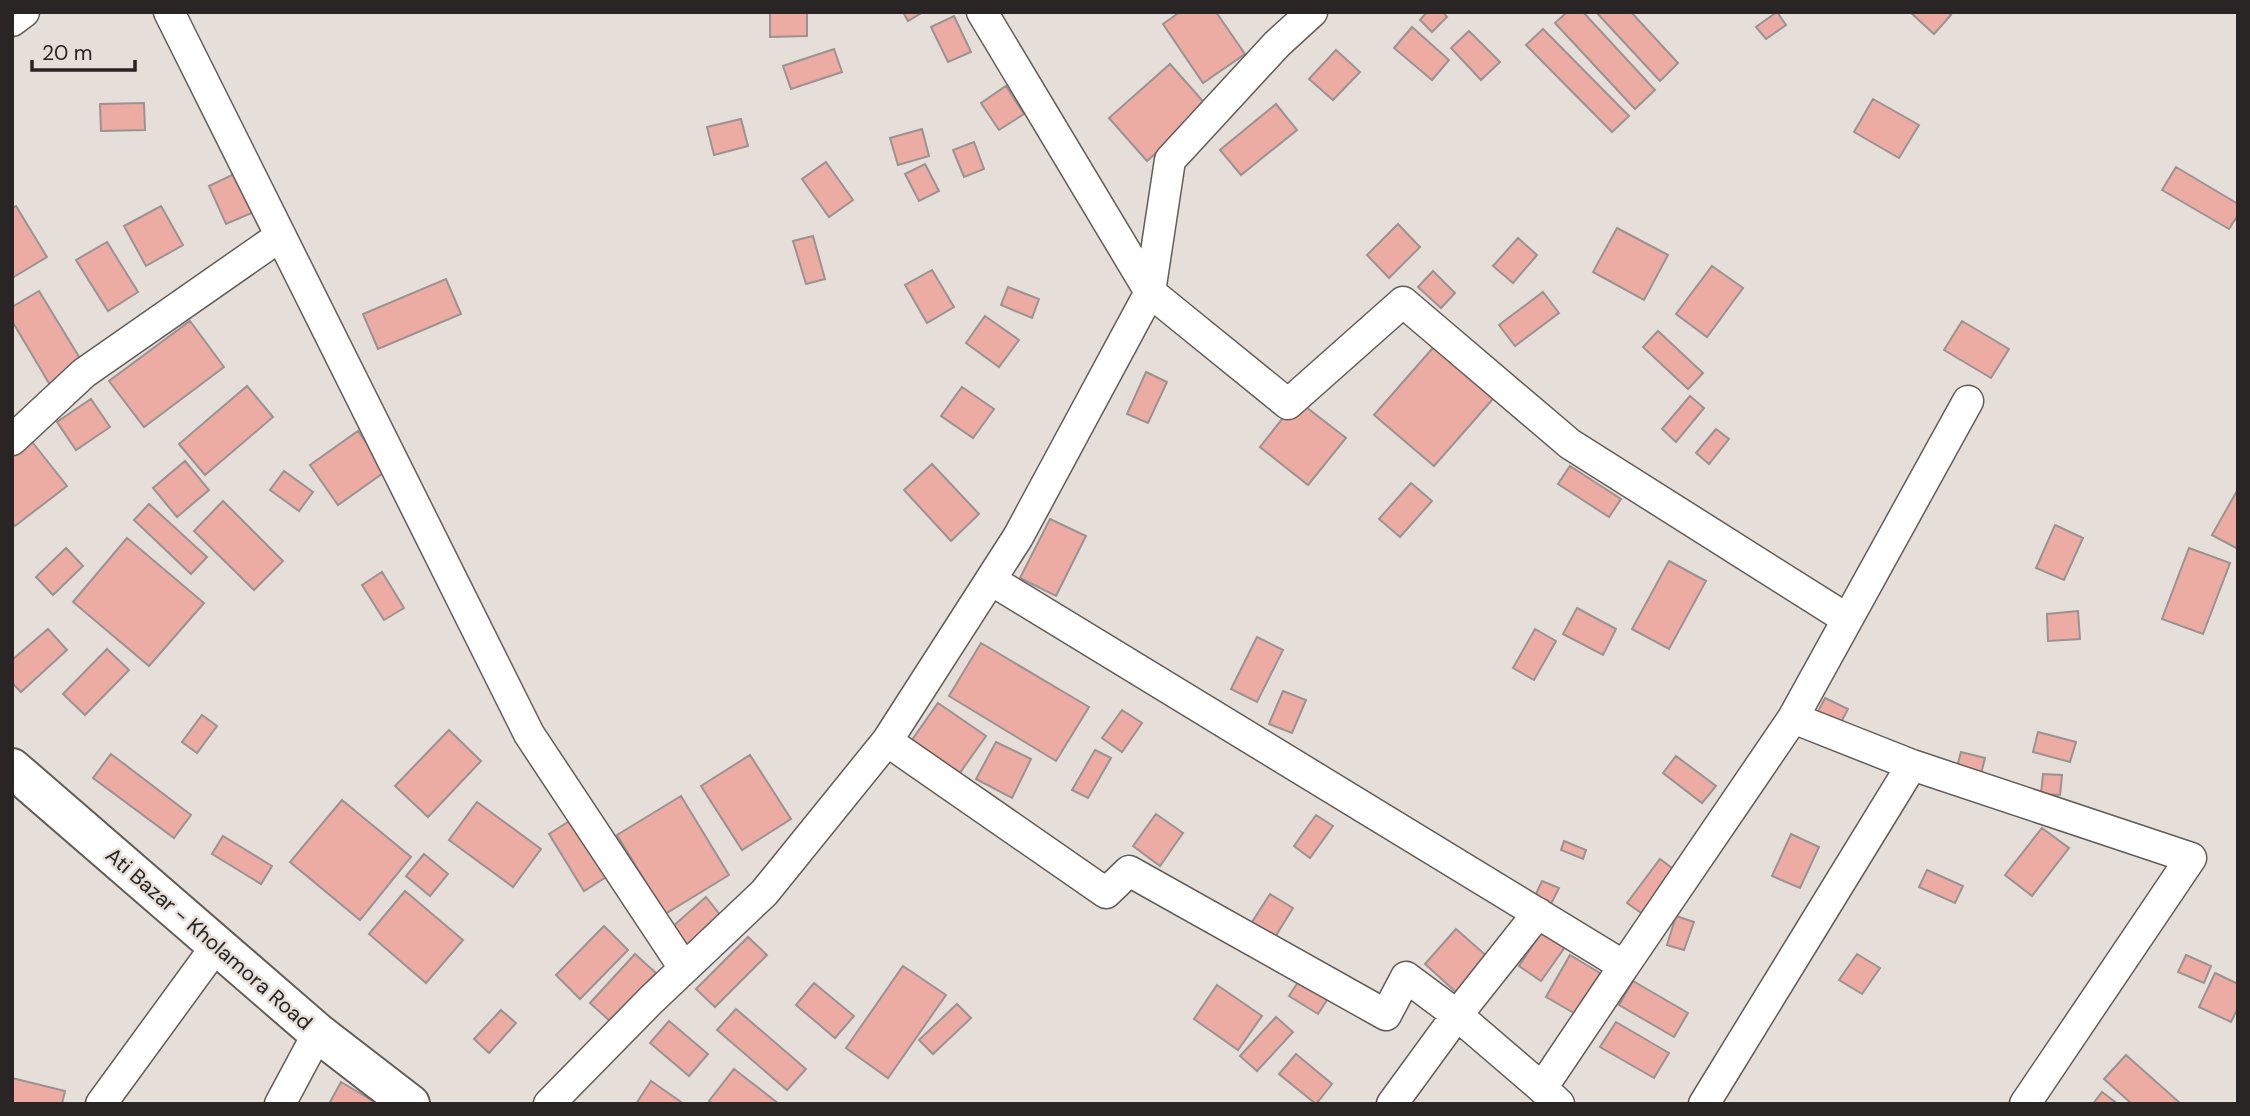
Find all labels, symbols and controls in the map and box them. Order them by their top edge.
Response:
scale bar [32,28,135,72]
text: 20 m [42,39,93,67]
street label: Ati Bazar - Kholamora Road [100,841,318,1037]

